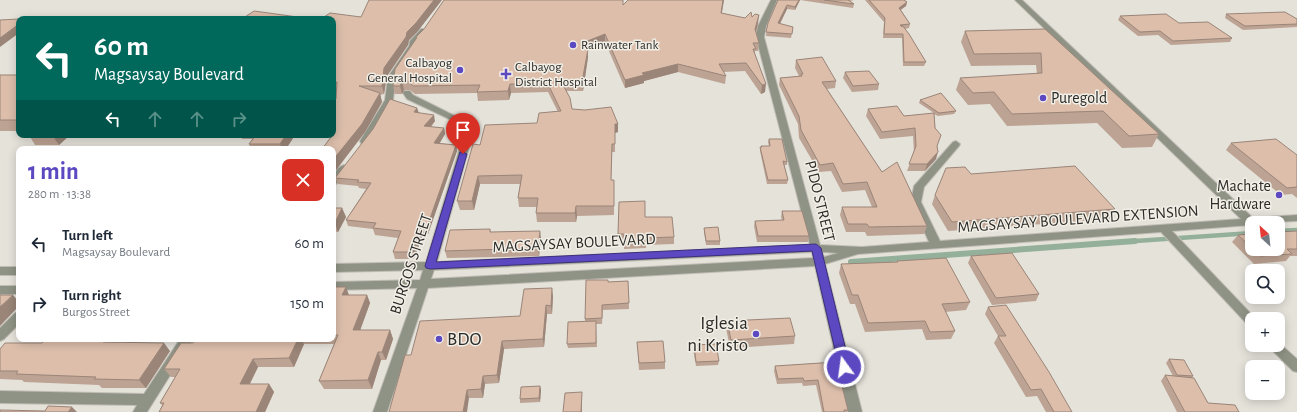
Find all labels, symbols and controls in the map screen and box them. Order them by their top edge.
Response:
icon: left [28,32,80,84]
text: 60 m [94,33,149,61]
place label: Rainwater Tank [581,39,659,52]
marker: Rainwater Tank [568,40,578,50]
place label: Calbayog General Hospital [367,57,453,85]
place label: Calbayog District Hospital [515,61,597,89]
marker: Calbayog General Hospital [455,65,465,75]
text: Magsaysay Boulevard [94,66,244,84]
marker: Calbayog District Hospital [500,68,512,80]
place label: Puregold [1051,90,1107,106]
marker: Puregold [1038,93,1048,103]
icon: left [102,108,124,130]
icon: ahead [144,108,166,130]
icon: ahead [186,108,208,130]
icon: right [228,108,250,130]
pin [446,113,480,154]
icon: arrive [452,119,474,141]
button: close [282,159,324,201]
street label: PIDO STREET [802,159,838,243]
text: 1 min [28,160,79,184]
place label: Machate Hardware [1209,178,1271,212]
text: 280 m · 13:38 [28,188,91,201]
marker: Machate Hardware [1274,190,1284,200]
street label: MAGSAYSAY BOULEVARD EXTENSION [957,203,1199,235]
street label: BURGOS STREET [387,212,435,316]
north arrow [1245,216,1285,256]
map controls [1245,216,1285,400]
text: Turn left [62,228,113,243]
street label: MAGSAYSAY BOULEVARD [492,231,656,255]
icon: left [28,233,50,255]
text: 60 m [295,236,324,251]
text: Magsaysay Boulevard [62,246,170,259]
button: search [1245,264,1285,304]
text: Turn right [62,288,121,303]
icon: right [28,293,50,315]
text: 150 m [290,296,324,311]
text: Burgos Street [62,306,130,319]
button: + [1245,312,1285,352]
place label: Iglesia ni Kristo [687,314,748,355]
marker: Iglesia ni Kristo [751,329,761,339]
place label: BDO [447,330,482,349]
marker: BDO [434,334,444,344]
position arrow [823,346,865,388]
button: − [1245,360,1285,400]

